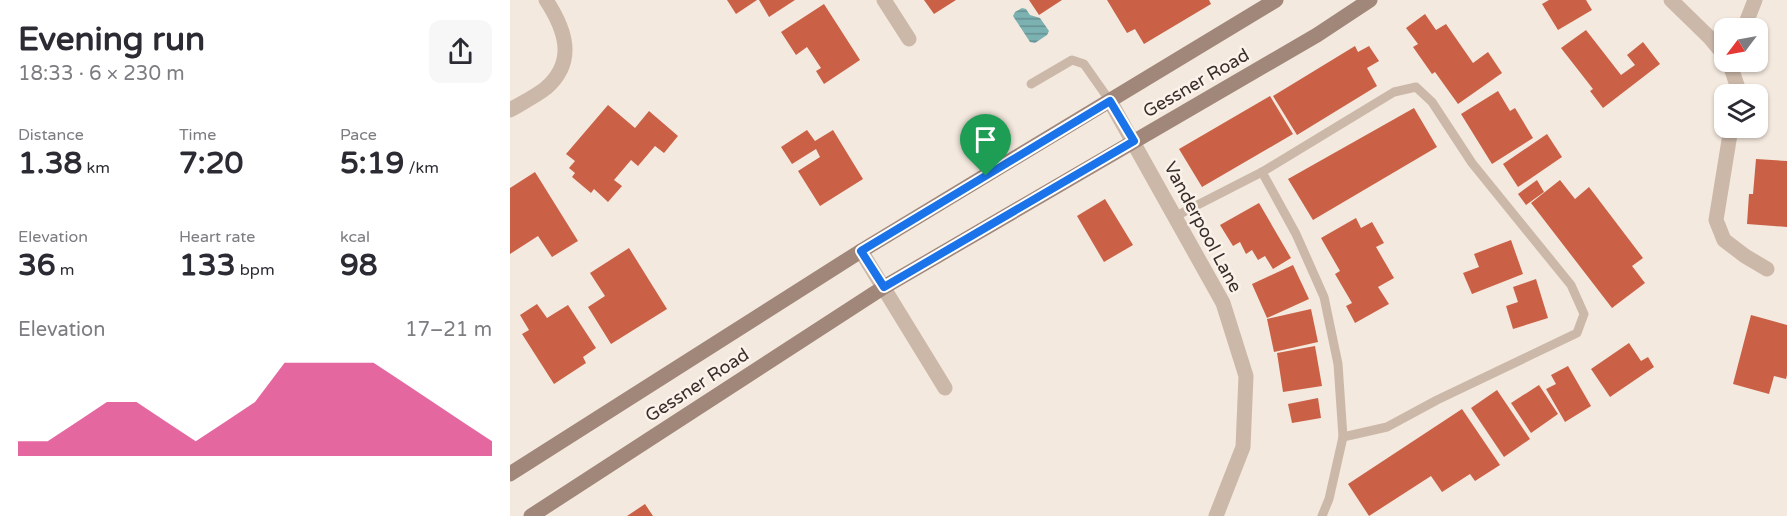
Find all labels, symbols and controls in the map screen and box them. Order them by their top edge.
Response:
north arrow [1714,18,1768,72]
map controls [1714,18,1768,138]
text: Evening run [18,20,205,59]
button: share [429,20,492,83]
street label: Gessner Road [1139,44,1253,122]
text: 18:33 · 6 × 230 m [18,62,185,86]
button: layers [1714,84,1768,138]
pin [960,114,1011,176]
icon: arrive [969,123,1002,156]
text: Distance [18,125,84,145]
text: Time [179,125,216,145]
text: Pace [340,125,377,145]
text: 1.38 [18,145,82,182]
text: 7:20 [179,145,243,182]
text: 5:19 [340,145,404,182]
text: km [82,158,110,178]
text: /km [404,158,439,178]
street label: Vanderpool Lane [1159,158,1247,296]
text: Elevation [18,227,88,247]
text: Heart rate [179,227,255,247]
text: kcal [340,227,370,247]
text: 36 [18,247,56,284]
text: 133 [179,247,236,284]
text: 98 [340,247,378,284]
text: m [56,260,75,280]
text: bpm [236,260,275,280]
text: Elevation [18,318,105,342]
text: 17–21 m [405,318,492,342]
street label: Gessner Road [641,343,753,427]

